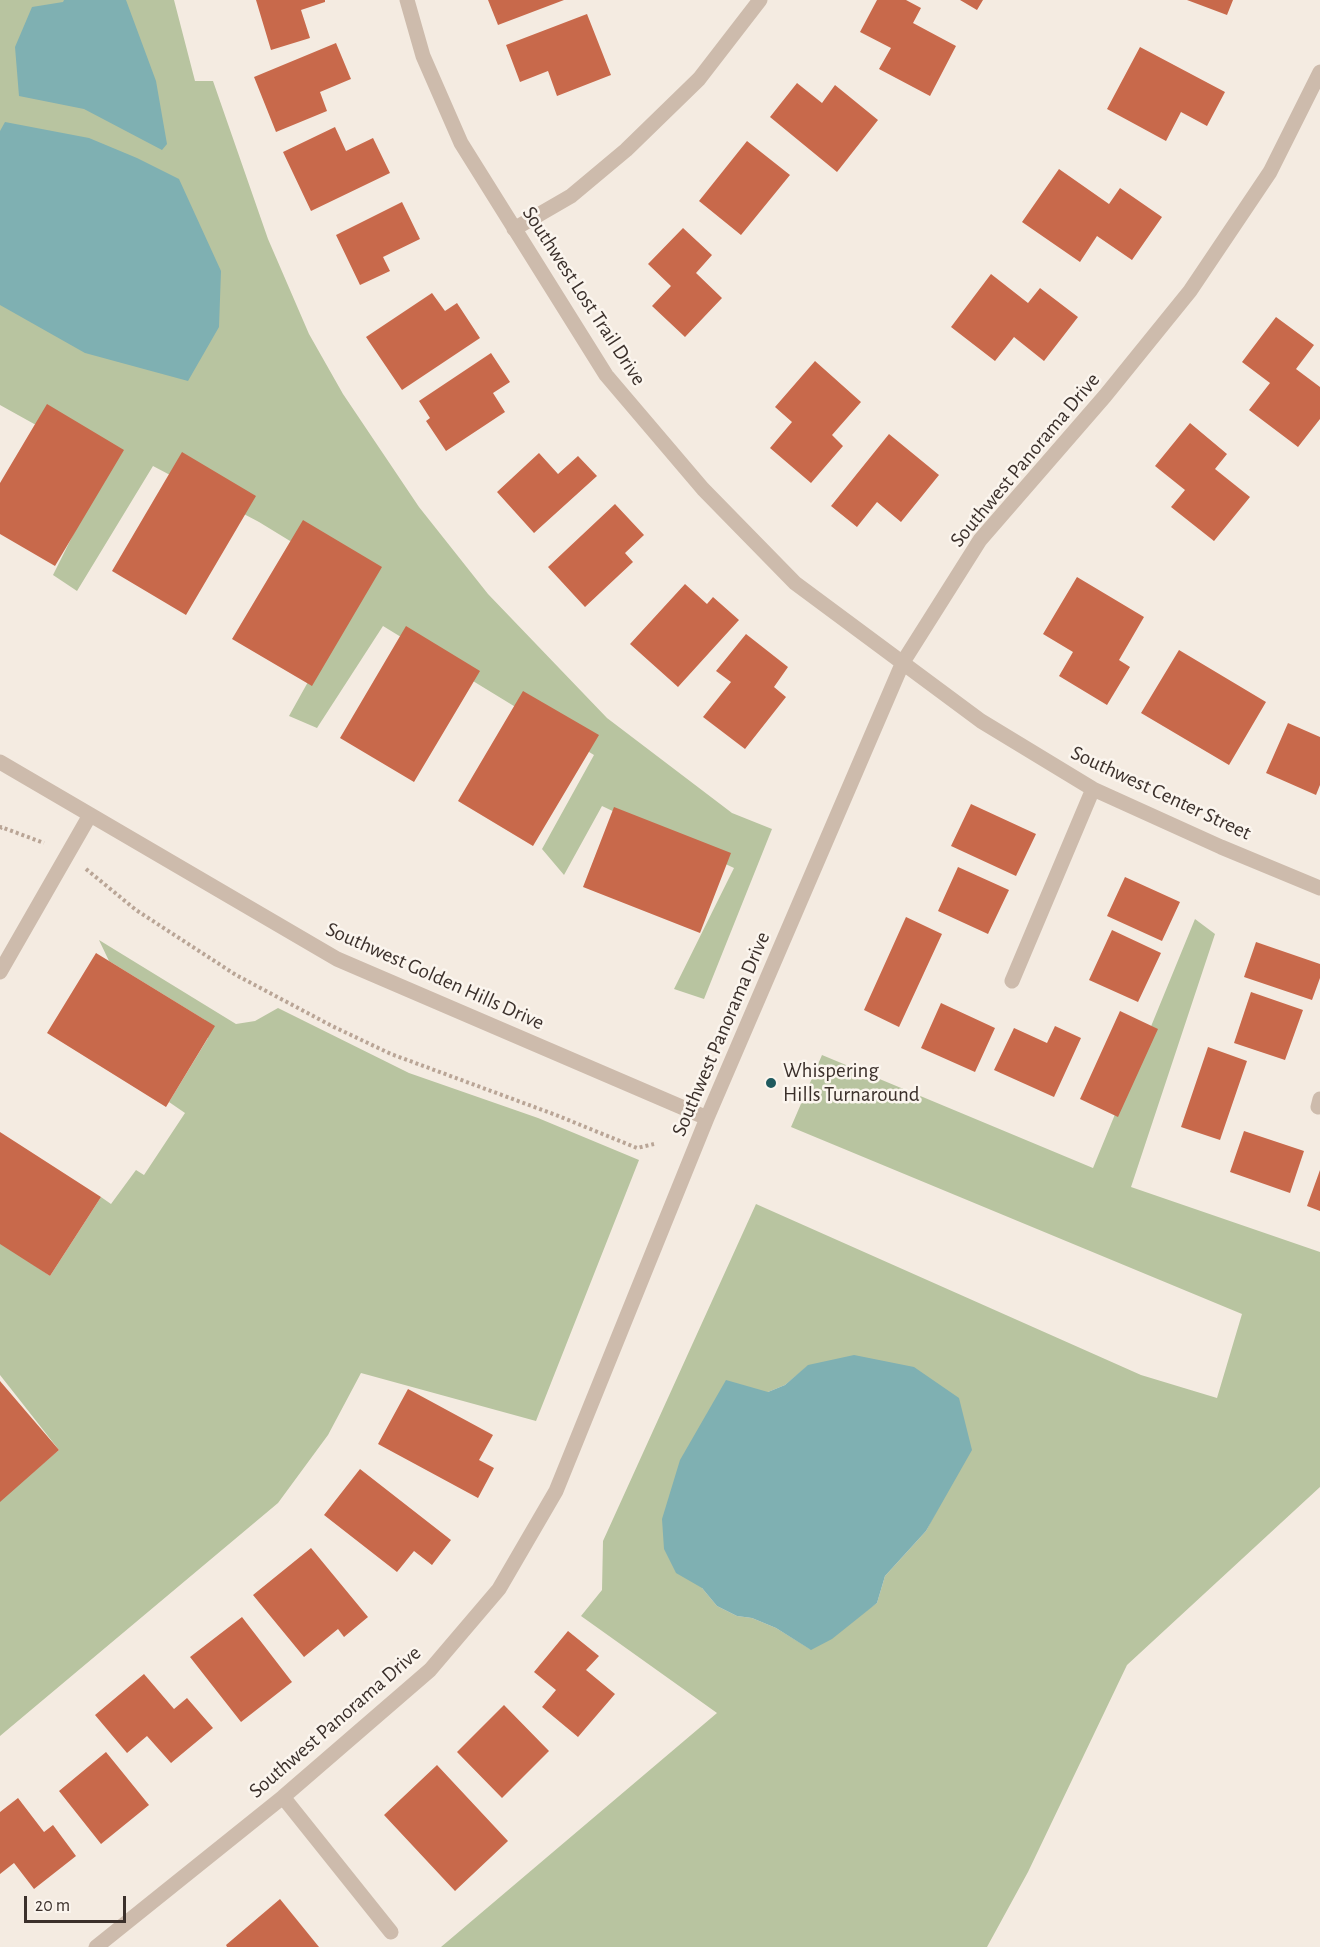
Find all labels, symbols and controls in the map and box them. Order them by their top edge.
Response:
street label: Southwest Lost Trail Drive [517,202,651,390]
street label: Southwest Panorama Drive [945,368,1105,552]
street label: Southwest Center Street [1067,740,1255,846]
street label: Southwest Golden Hills Drive [322,916,548,1036]
street label: Southwest Panorama Drive [666,928,776,1140]
place label: Whispering Hills Turnaround [783,1058,920,1108]
marker: Whispering Hills Turnaround [764,1076,778,1090]
street label: Southwest Panorama Drive [244,1640,426,1804]
scale bar [27,1884,129,1922]
text: 20 m [35,1897,70,1915]

